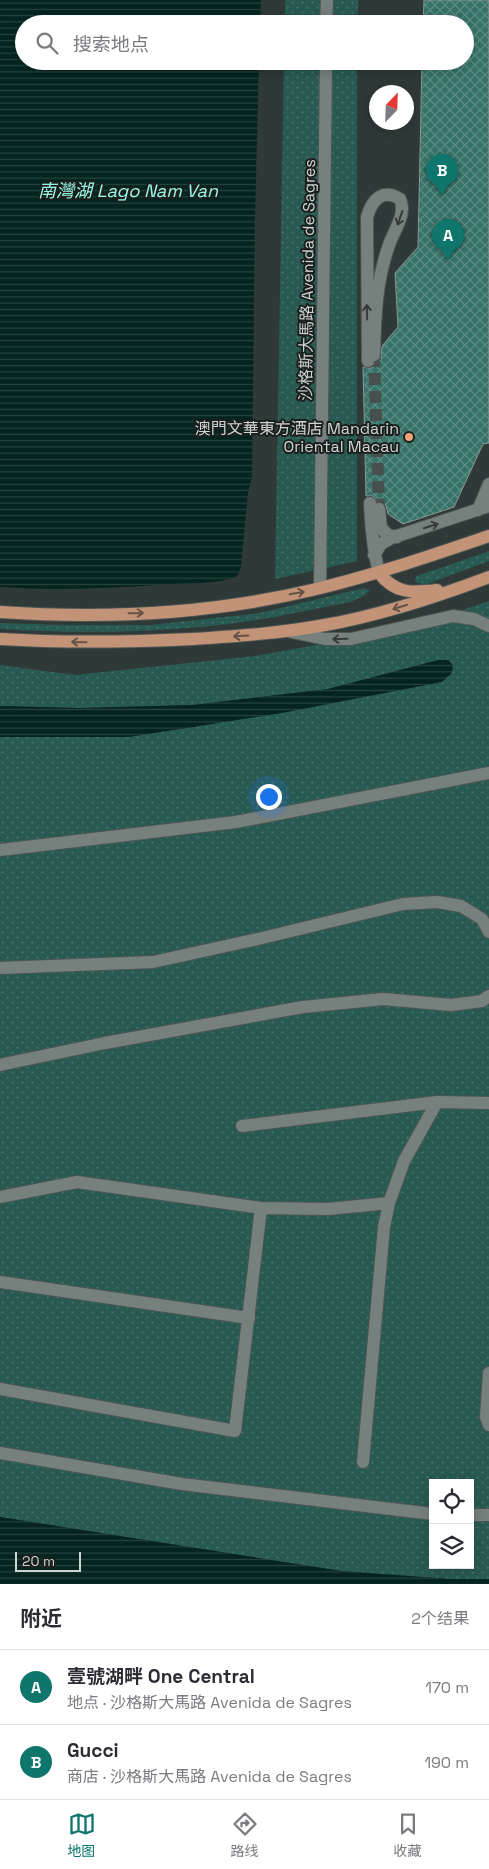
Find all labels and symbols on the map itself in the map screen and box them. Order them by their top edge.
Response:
north arrow [369,85,414,130]
pin: B [426,154,458,195]
street label: 沙格斯大馬路 Avenida de Sagres [295,159,320,401]
water label: 南灣湖 Lago Nam Van [38,179,219,202]
one-way arrow [395,210,404,225]
pin: A [432,219,464,260]
one-way arrow [362,304,372,320]
place label: 澳門文華東方酒店 Mandarin Oriental Macau [195,418,399,457]
marker: 澳門文華東方酒店 Mandarin Oriental Macau [403,431,415,443]
one-way arrow [422,520,438,530]
one-way arrow [289,588,305,597]
one-way arrow [393,603,409,613]
one-way arrow [128,608,144,618]
one-way arrow [233,631,250,641]
one-way arrow [332,635,348,644]
one-way arrow [71,637,87,647]
your location [256,784,282,810]
scale bar [15,1549,81,1572]

